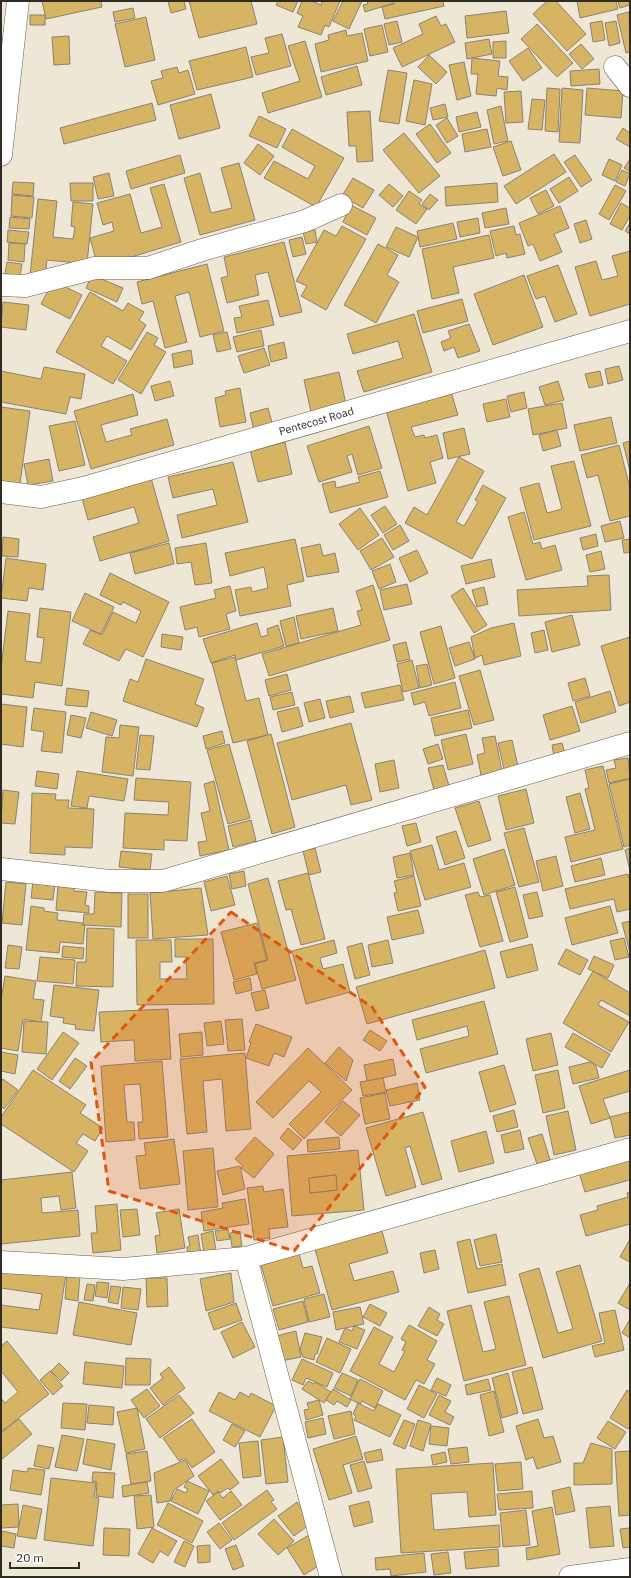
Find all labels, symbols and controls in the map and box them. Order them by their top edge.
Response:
street label: Pentecost Road [277,404,355,438]
scale bar [10,1544,79,1570]
text: 20 m [16,1550,44,1565]

